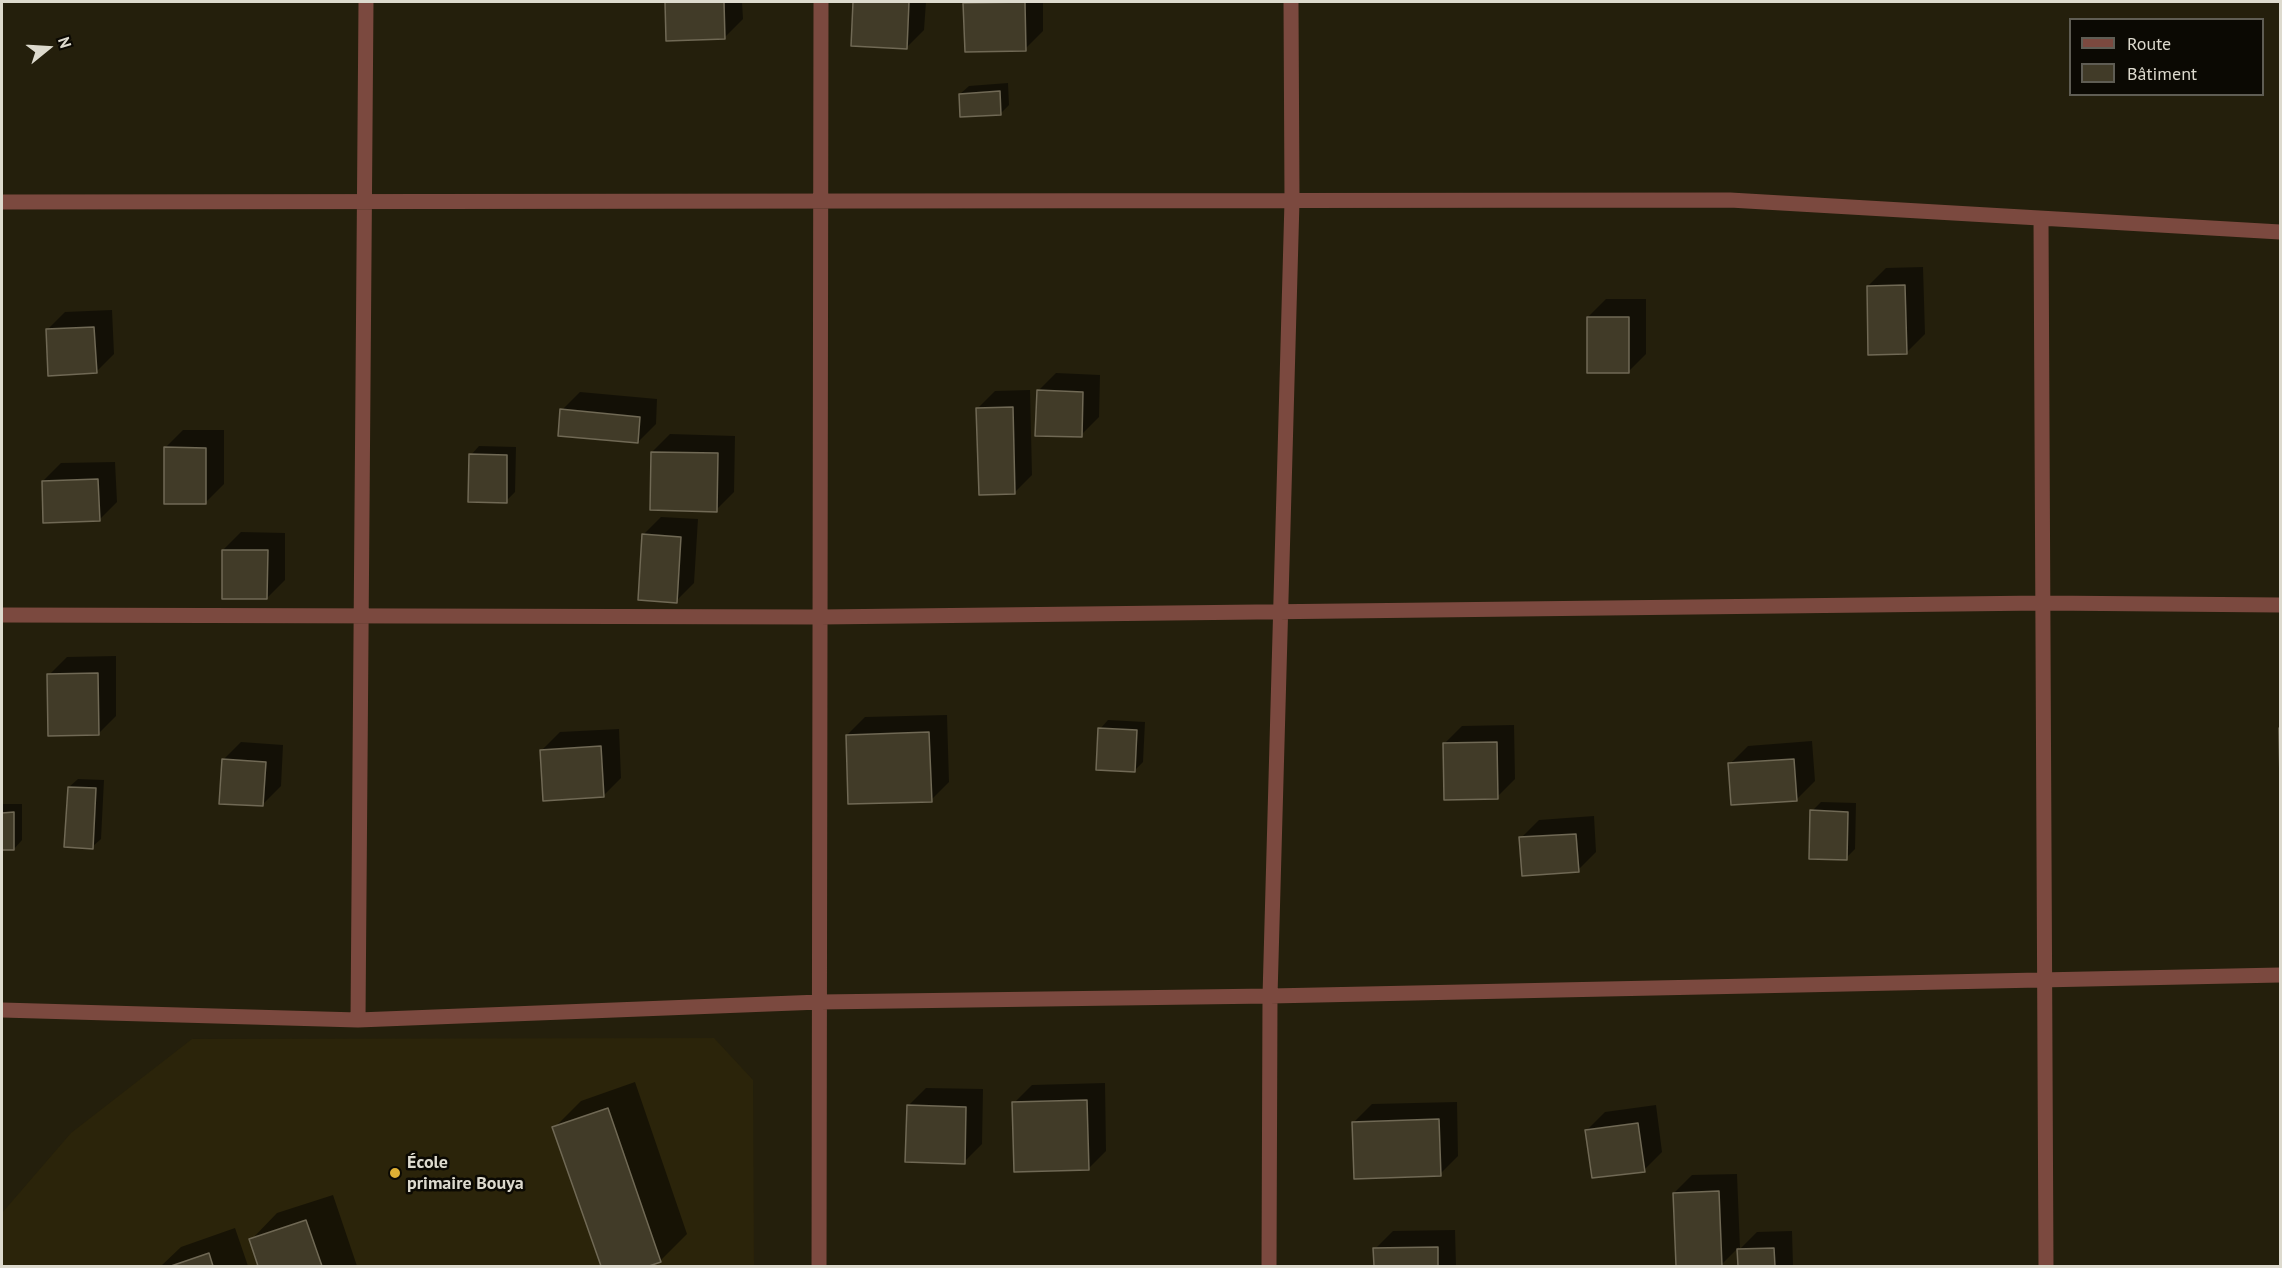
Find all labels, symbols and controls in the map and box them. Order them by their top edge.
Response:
north arrow [18,18,78,78]
legend [2069,18,2264,96]
text: Route [2127,32,2171,55]
text: N [54,34,76,51]
text: Bâtiment [2127,62,2197,85]
place label: École primaire Bouya [407,1152,524,1194]
marker: École primaire Bouya [388,1166,402,1180]

